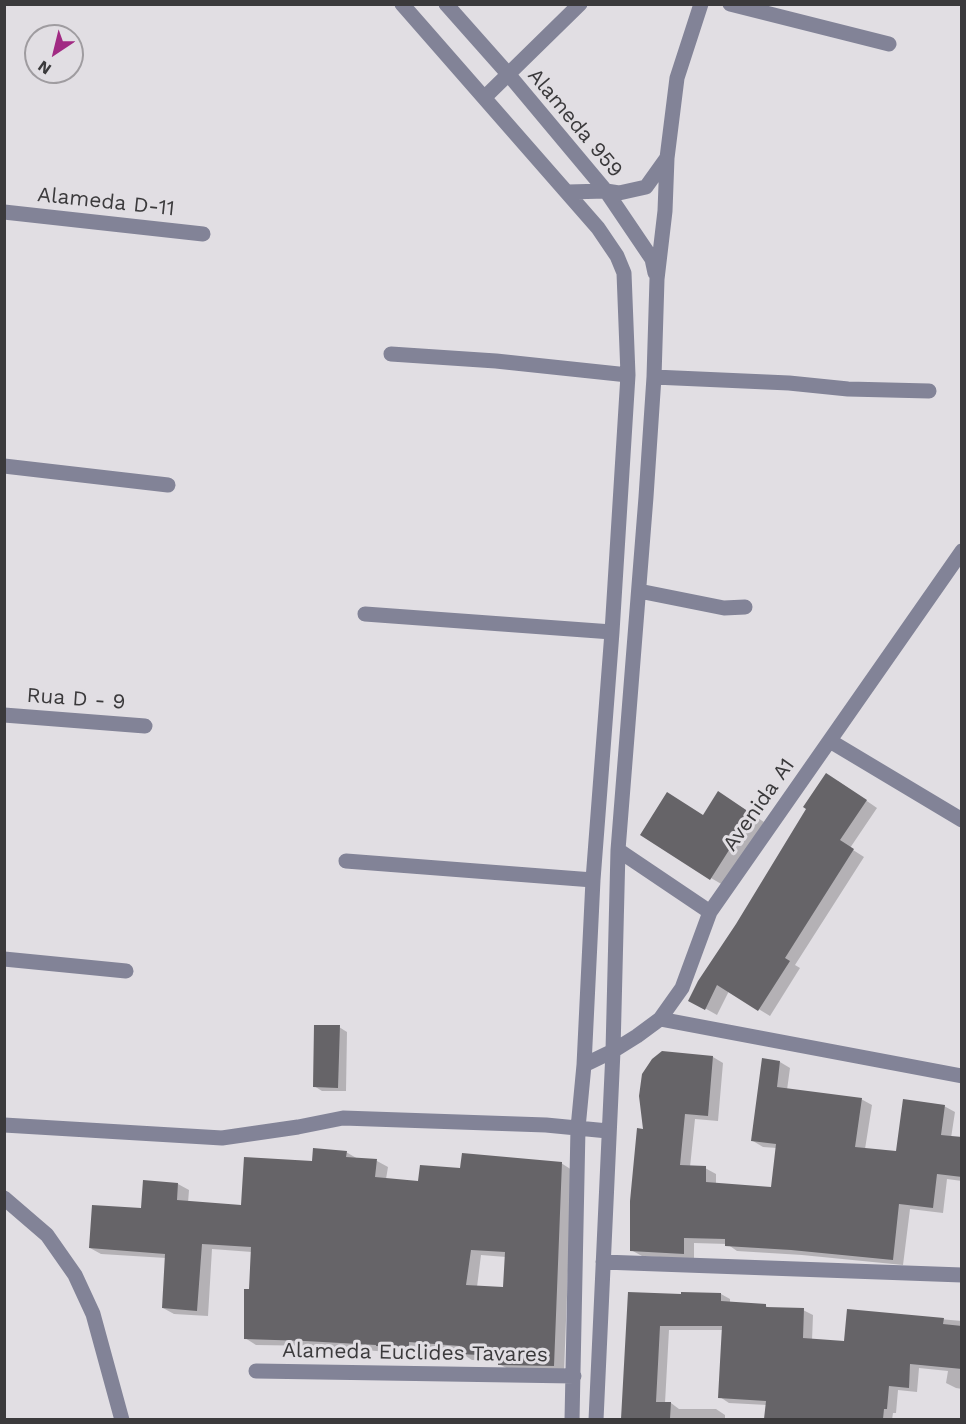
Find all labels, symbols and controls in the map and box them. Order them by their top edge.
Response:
north arrow [24,24,84,84]
text: N [34,56,55,79]
street label: Alameda 959 [522,63,628,183]
street label: Alameda D-11 [36,182,176,222]
street label: Rua D - 9 [26,683,126,715]
street label: Avenida A1 [718,754,800,856]
street label: Alameda Euclides Tavares [282,1338,548,1368]

